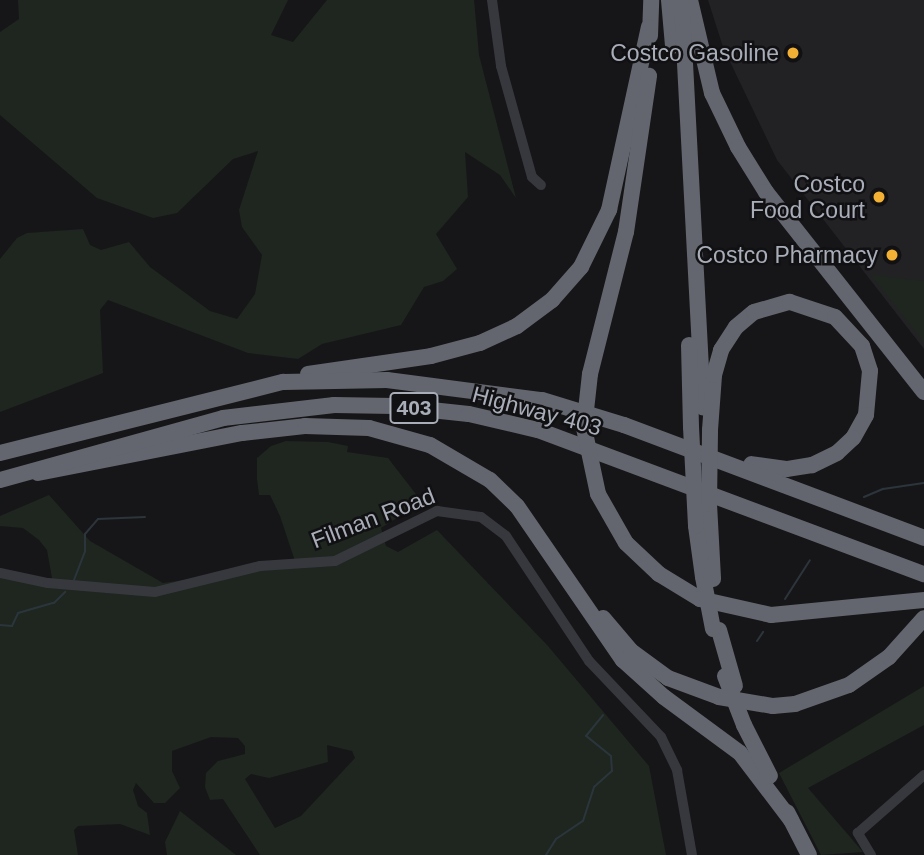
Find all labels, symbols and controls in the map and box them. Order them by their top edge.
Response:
place label: Costco Gasoline [610,39,779,67]
marker: Costco Gasoline [785,45,801,61]
place label: Costco Food Court [750,170,865,224]
marker: Costco Food Court [871,189,887,205]
place label: Costco Pharmacy [696,241,878,269]
marker: Costco Pharmacy [884,247,900,263]
street label: Highway 403 [469,380,605,442]
road number: 403 [388,390,440,426]
street label: Filman Road [307,482,439,554]

